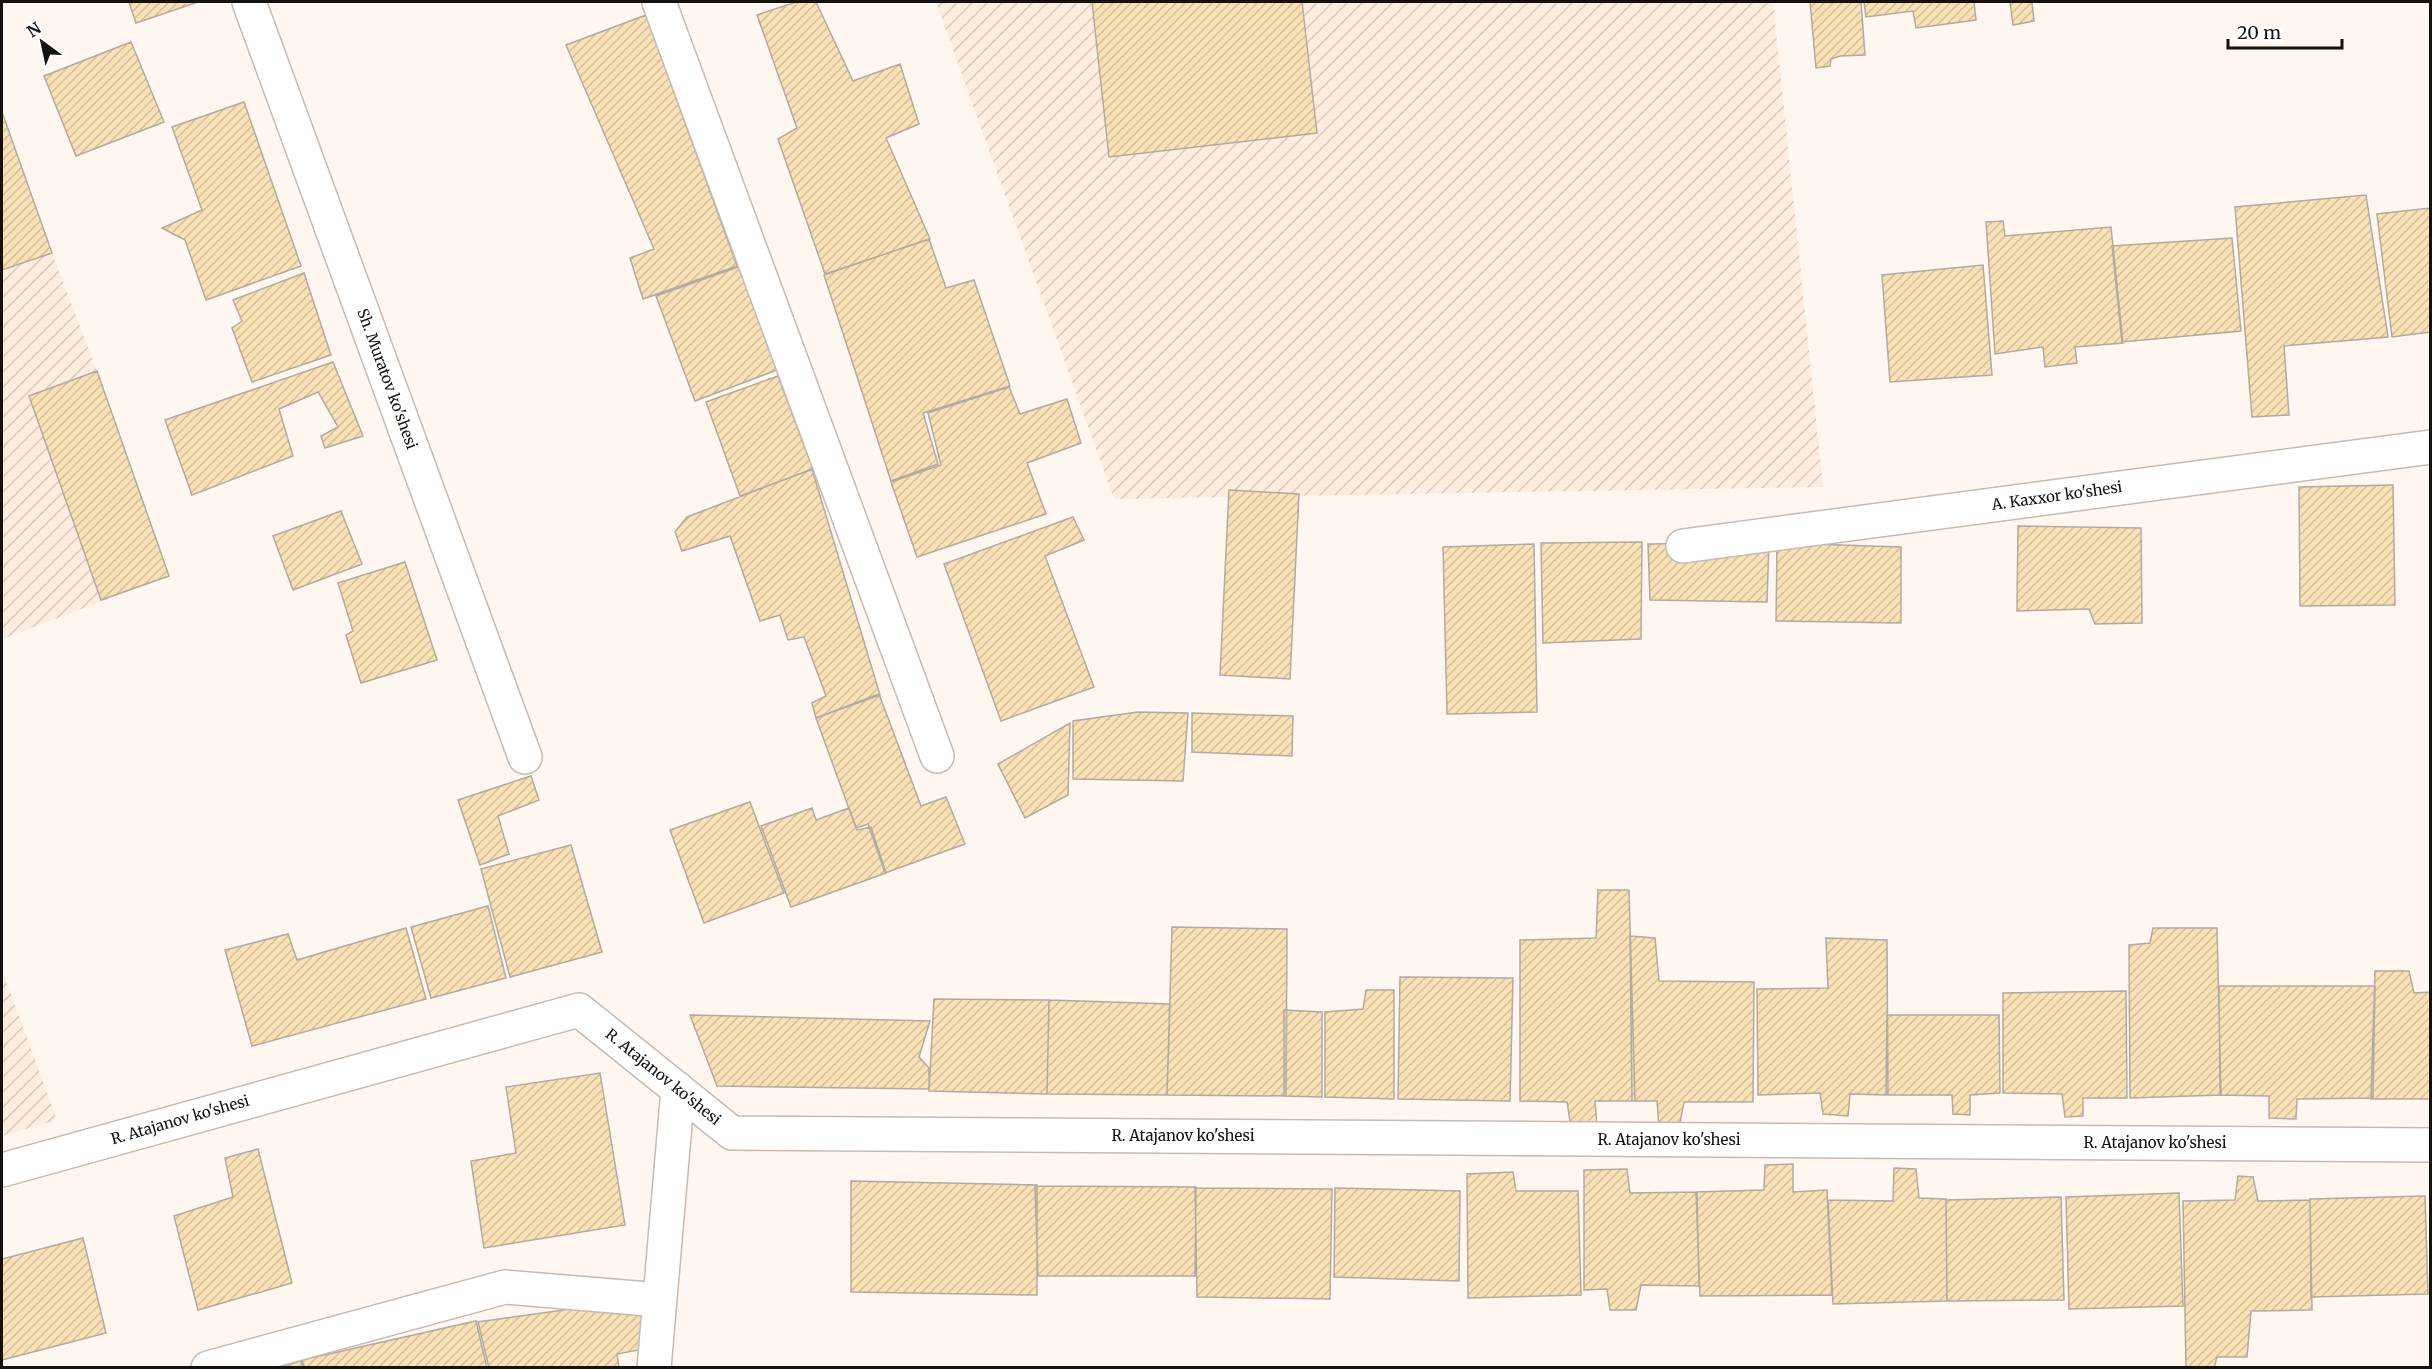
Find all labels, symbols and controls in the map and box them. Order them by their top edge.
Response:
north arrow [12,12,72,72]
scale bar [2228,12,2342,50]
text: N [23,17,45,41]
text: 20 m [2237,21,2281,44]
street label: Sh. Muratov ko'shesi [353,306,422,452]
street label: A. Kaxxor ko'shesi [1989,477,2124,514]
street label: R. Atajanov ko'shesi [602,1024,725,1129]
street label: R. Atajanov ko'shesi [108,1091,251,1148]
street label: R. Atajanov ko'shesi [1111,1126,1255,1145]
street label: R. Atajanov ko'shesi [1597,1130,1741,1149]
street label: R. Atajanov ko'shesi [2083,1133,2227,1152]

